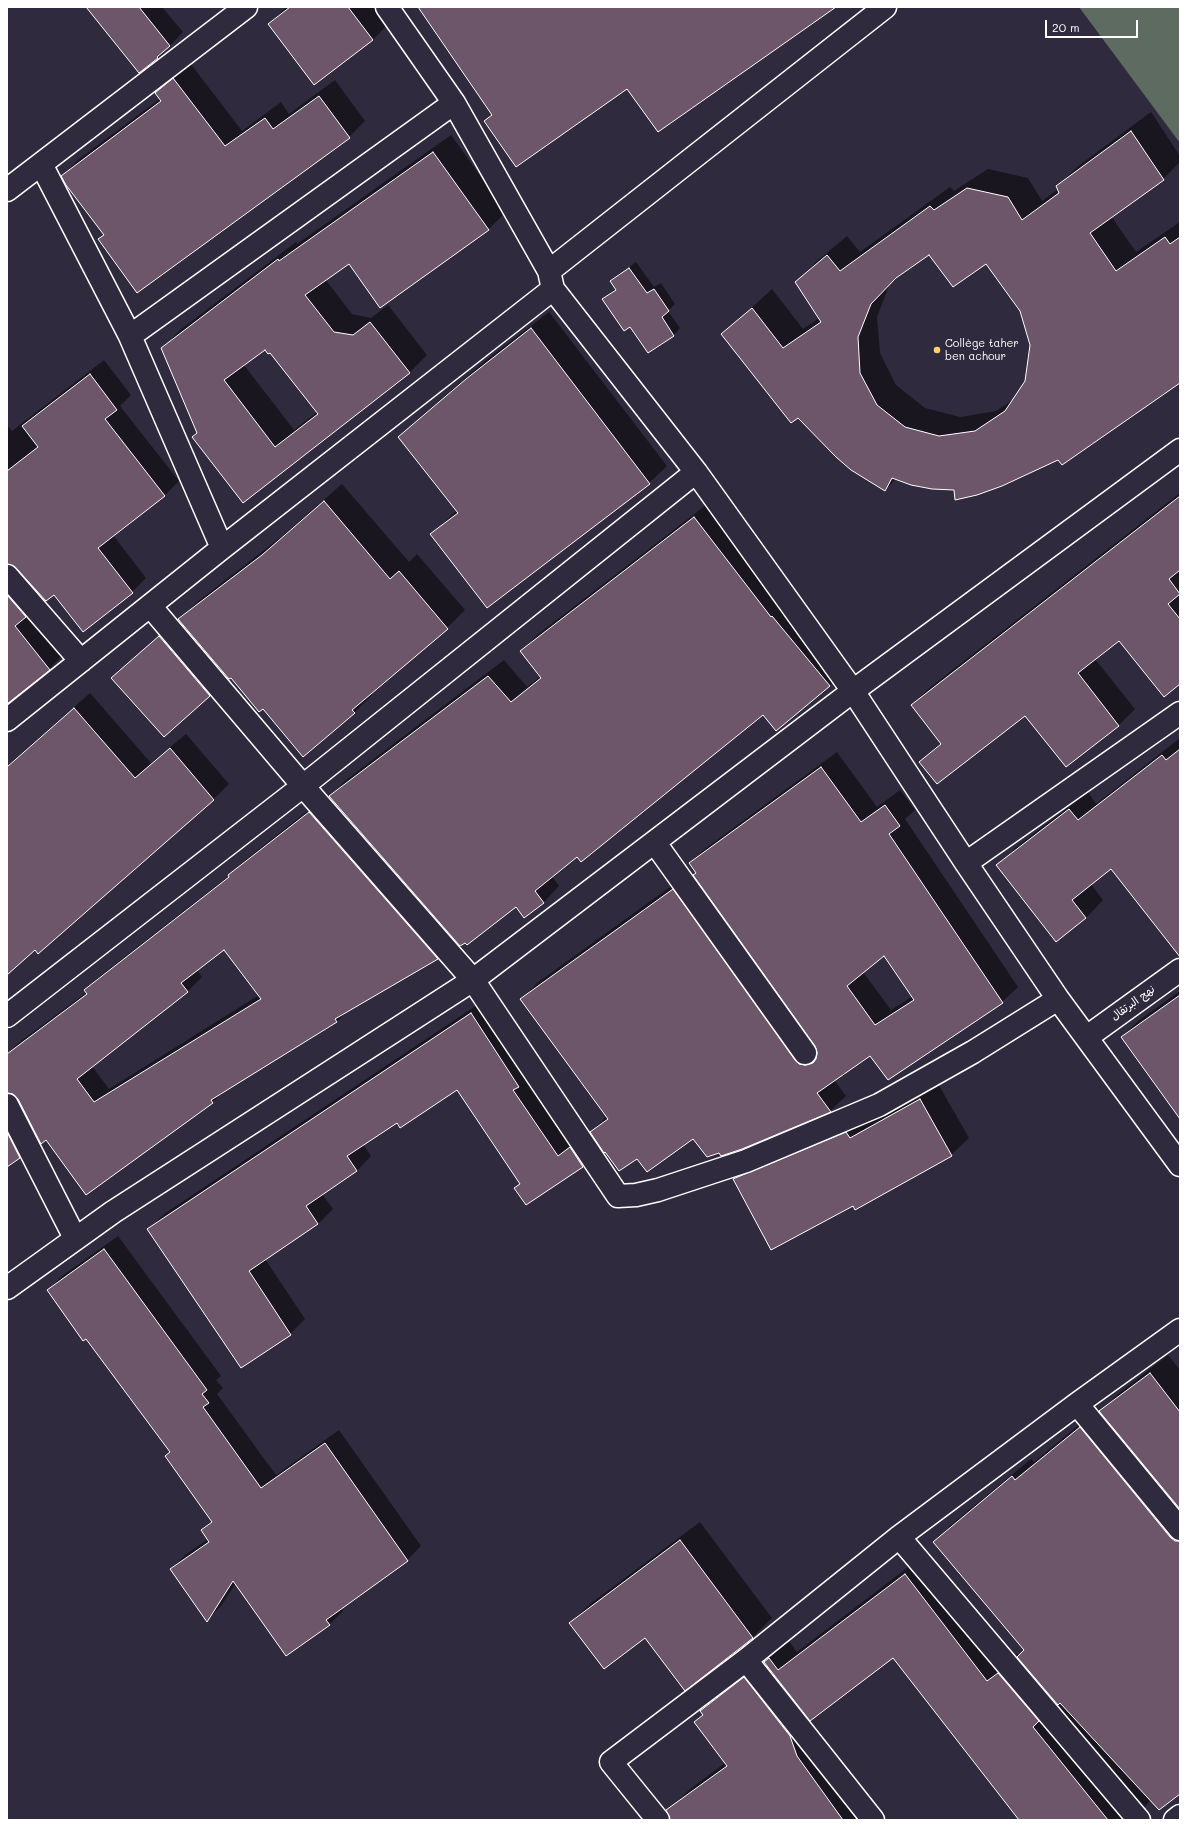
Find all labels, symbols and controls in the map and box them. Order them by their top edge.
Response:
scale bar [1047,12,1140,38]
text: 20 m [1052,19,1080,35]
place label: Collège taher ben achour [945,337,1019,363]
marker: Collège taher ben achour [932,345,942,355]
street label: نهج البرتقال [1108,983,1158,1023]

